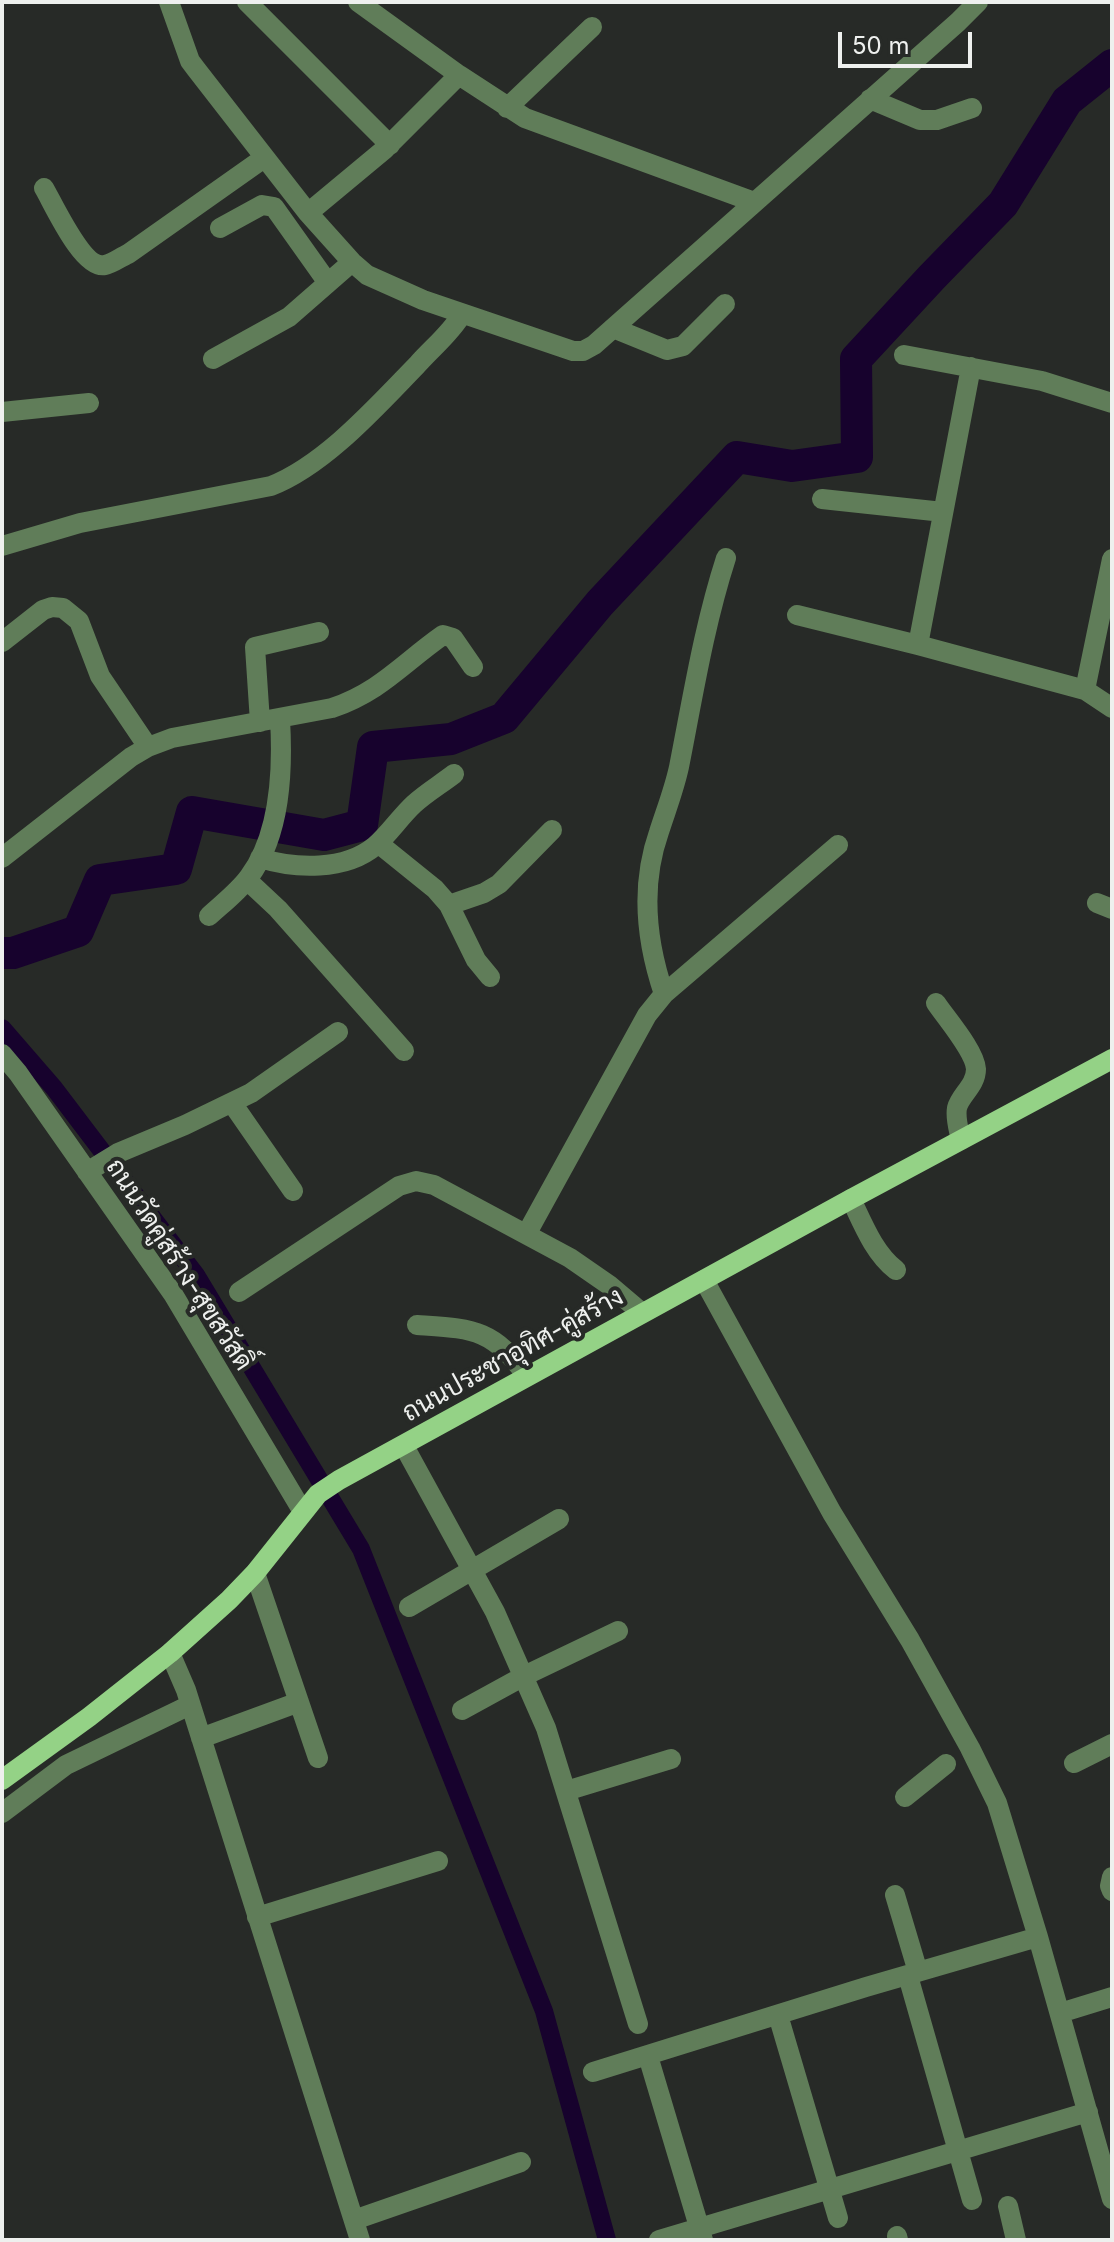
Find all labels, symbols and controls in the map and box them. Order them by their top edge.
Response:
scale bar [842,16,976,66]
text: 50 m [852,31,910,60]
street label: ถนนวัดคู่สร้าง-สุขสวัสดิ์ [99,1153,259,1377]
street label: ถนนประชาอุทิศ-คู่สร้าง [397,1281,629,1429]

